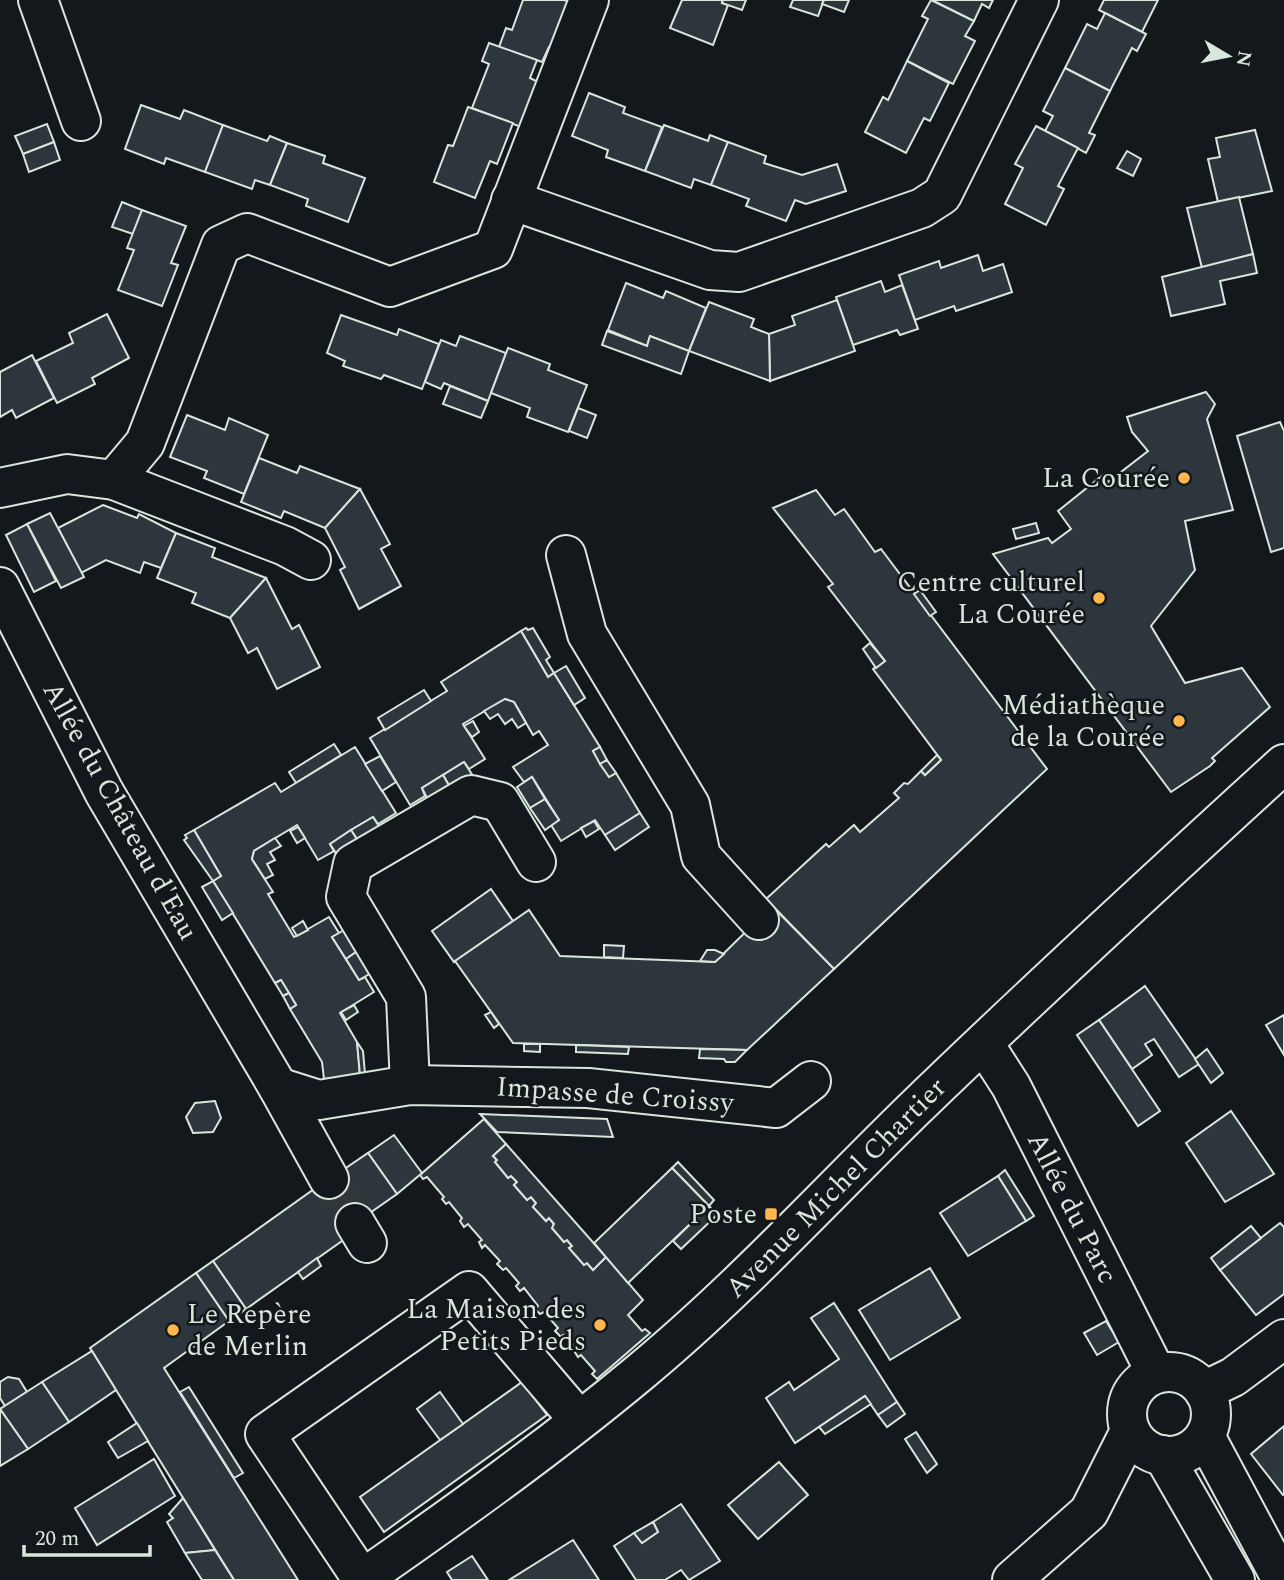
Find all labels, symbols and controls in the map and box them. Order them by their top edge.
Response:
north arrow [1193,21,1263,91]
text: N [1228,49,1259,69]
place label: La Courée [1042,457,1170,500]
marker: La Courée [1176,470,1192,486]
place label: Centre culturel La Courée [897,561,1085,636]
marker: Centre culturel La Courée [1091,590,1107,606]
street label: Allée du Château d'Eau [31,674,209,948]
place label: Médiathèque de la Courée [1002,684,1165,759]
marker: Médiathèque de la Courée [1171,713,1187,729]
street label: Impasse de Croissy [495,1065,737,1125]
street label: Avenue Michel Chartier [715,1067,957,1309]
street label: Allée du Parc [1015,1125,1129,1291]
place label: Poste [689,1193,757,1236]
marker: Poste [763,1206,779,1222]
place label: La Maison des Petits Pieds [406,1288,586,1363]
place label: Le Repère de Merlin [187,1293,312,1368]
marker: La Maison des Petits Pieds [592,1317,608,1333]
marker: Le Repère de Merlin [165,1322,181,1338]
scale bar [24,1514,150,1558]
text: 20 m [35,1523,79,1555]

